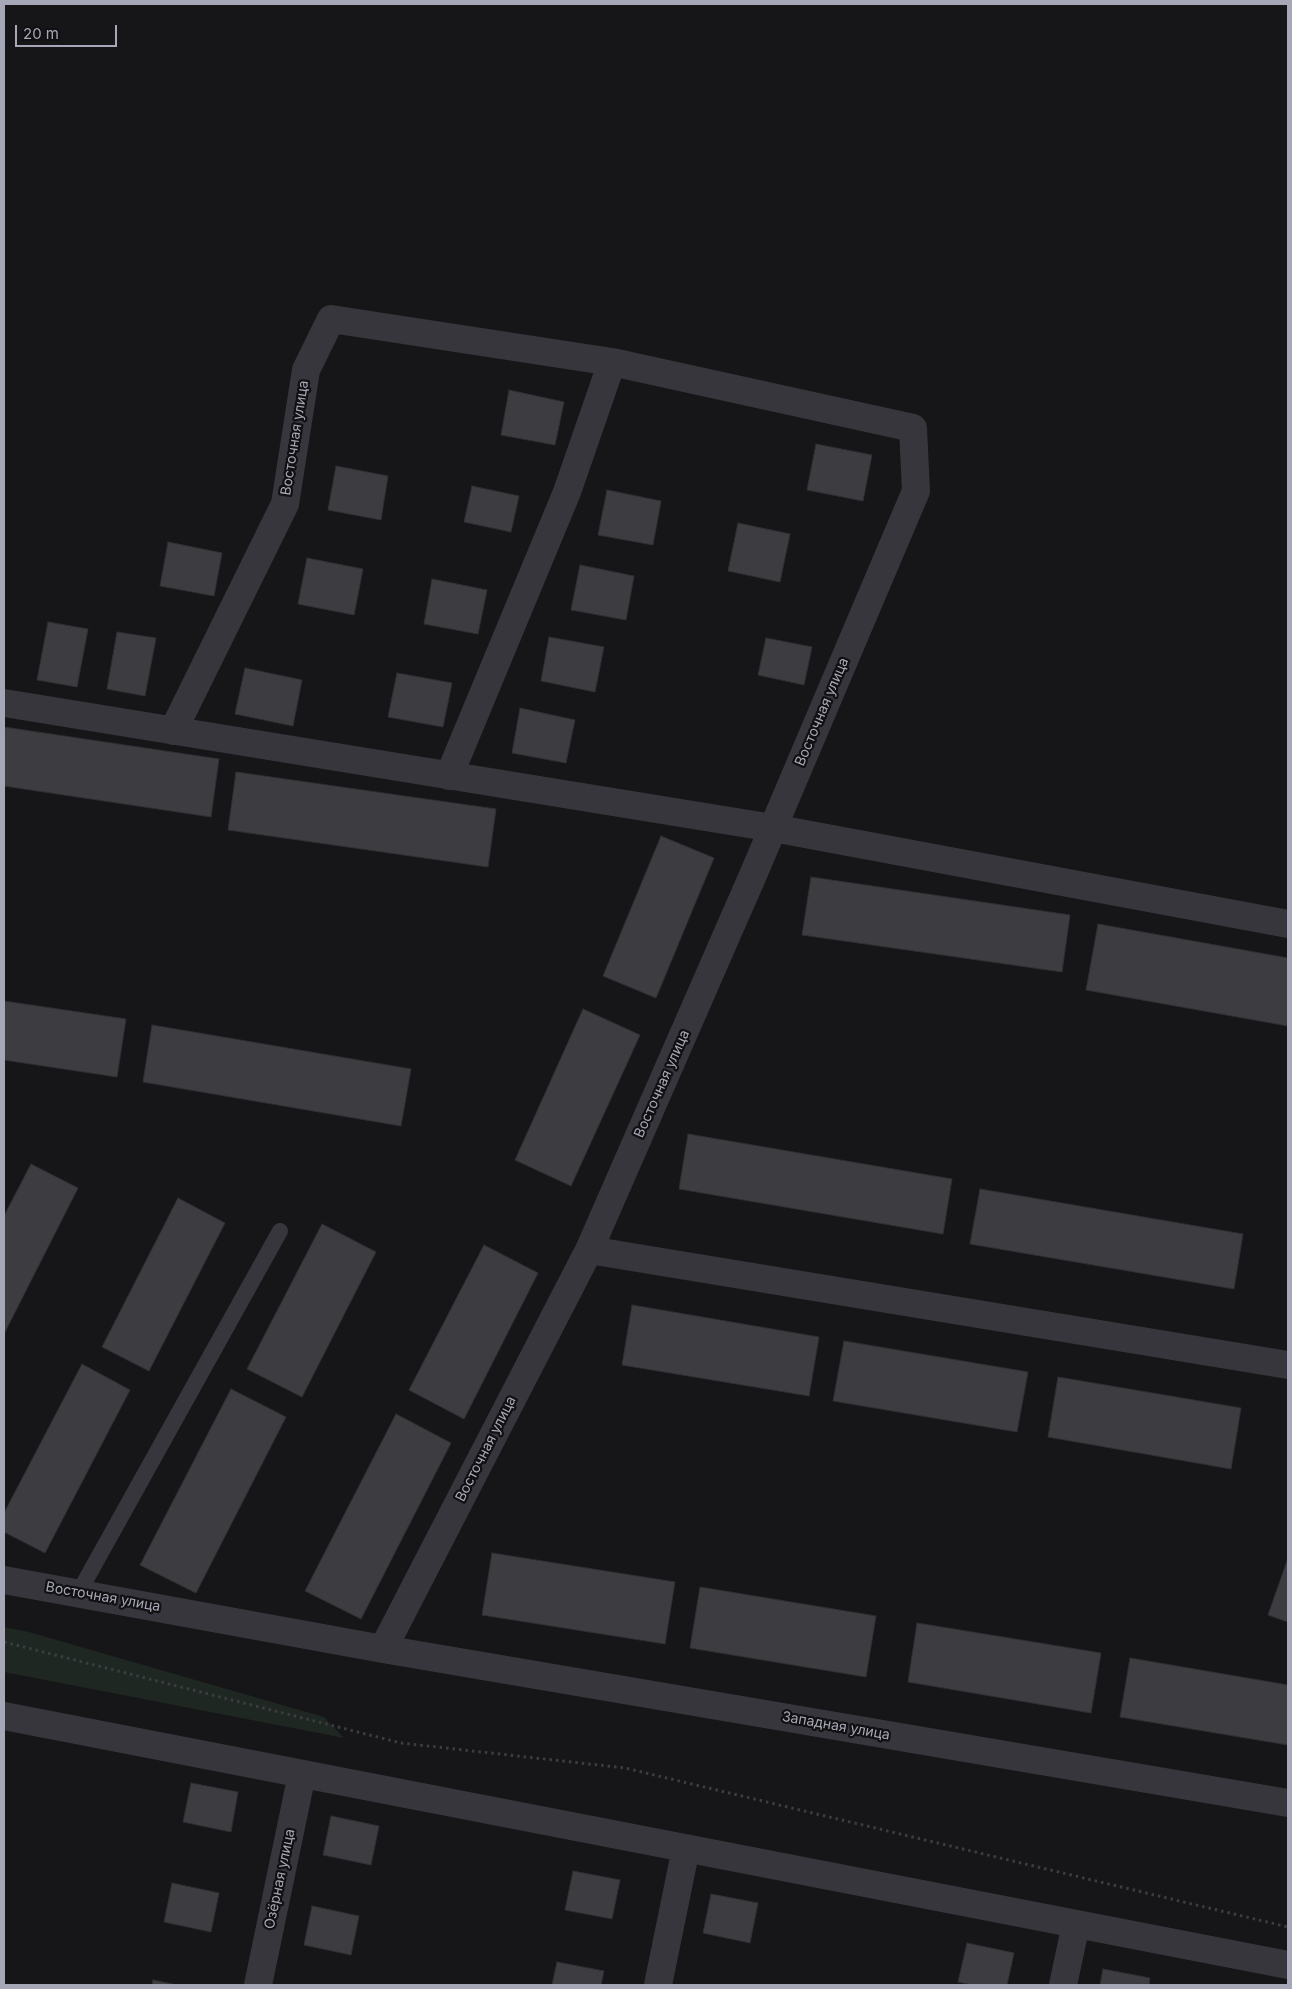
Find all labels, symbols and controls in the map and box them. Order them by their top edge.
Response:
scale bar [18,15,120,47]
text: 20 m [23,24,59,43]
street label: Восточная улица [278,379,312,497]
street label: Восточная улица [792,655,852,769]
street label: Восточная улица [631,1028,693,1140]
street label: Восточная улица [452,1393,520,1505]
street label: Восточная улица [44,1579,162,1615]
street label: Западная улица [781,1708,891,1744]
street label: Озёрная улица [261,1827,299,1931]

